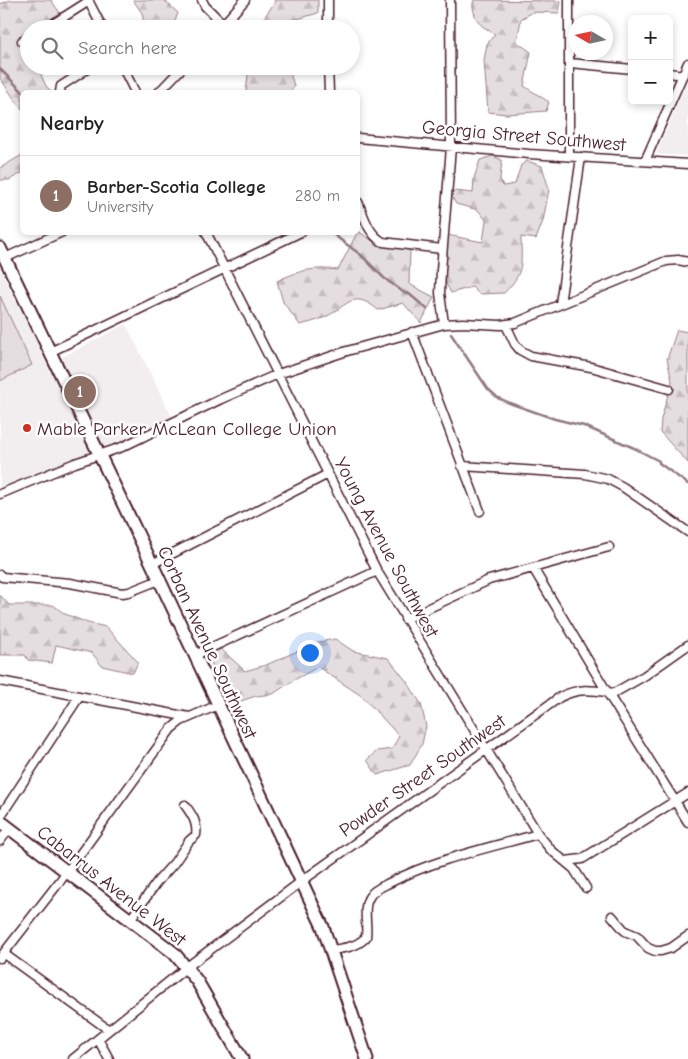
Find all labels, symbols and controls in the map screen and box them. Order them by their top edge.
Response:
north arrow [568,15,613,60]
map controls [628,15,673,105]
button: + [628,15,673,60]
search box [20,20,360,75]
icon: search [38,34,66,62]
text: Search here [78,37,177,59]
button: − [628,60,673,105]
text: Nearby [40,111,104,135]
street label: Georgia Street Southwest [421,116,627,156]
text: Barber-Scotia College [87,176,266,198]
text: 1 [53,187,59,205]
text: 280 m [295,187,340,205]
text: University [87,198,153,216]
pin: 1 [64,373,96,411]
place label: Mable Parker McLean College Union [37,418,337,440]
marker: Mable Parker McLean College Union [21,422,33,434]
street label: Young Avenue Southwest [329,454,443,642]
street label: Corban Avenue Southwest [153,543,262,743]
your location [297,640,323,666]
street label: Powder Street Southwest [335,710,510,842]
street label: Cabarrus Avenue West [33,821,191,951]

